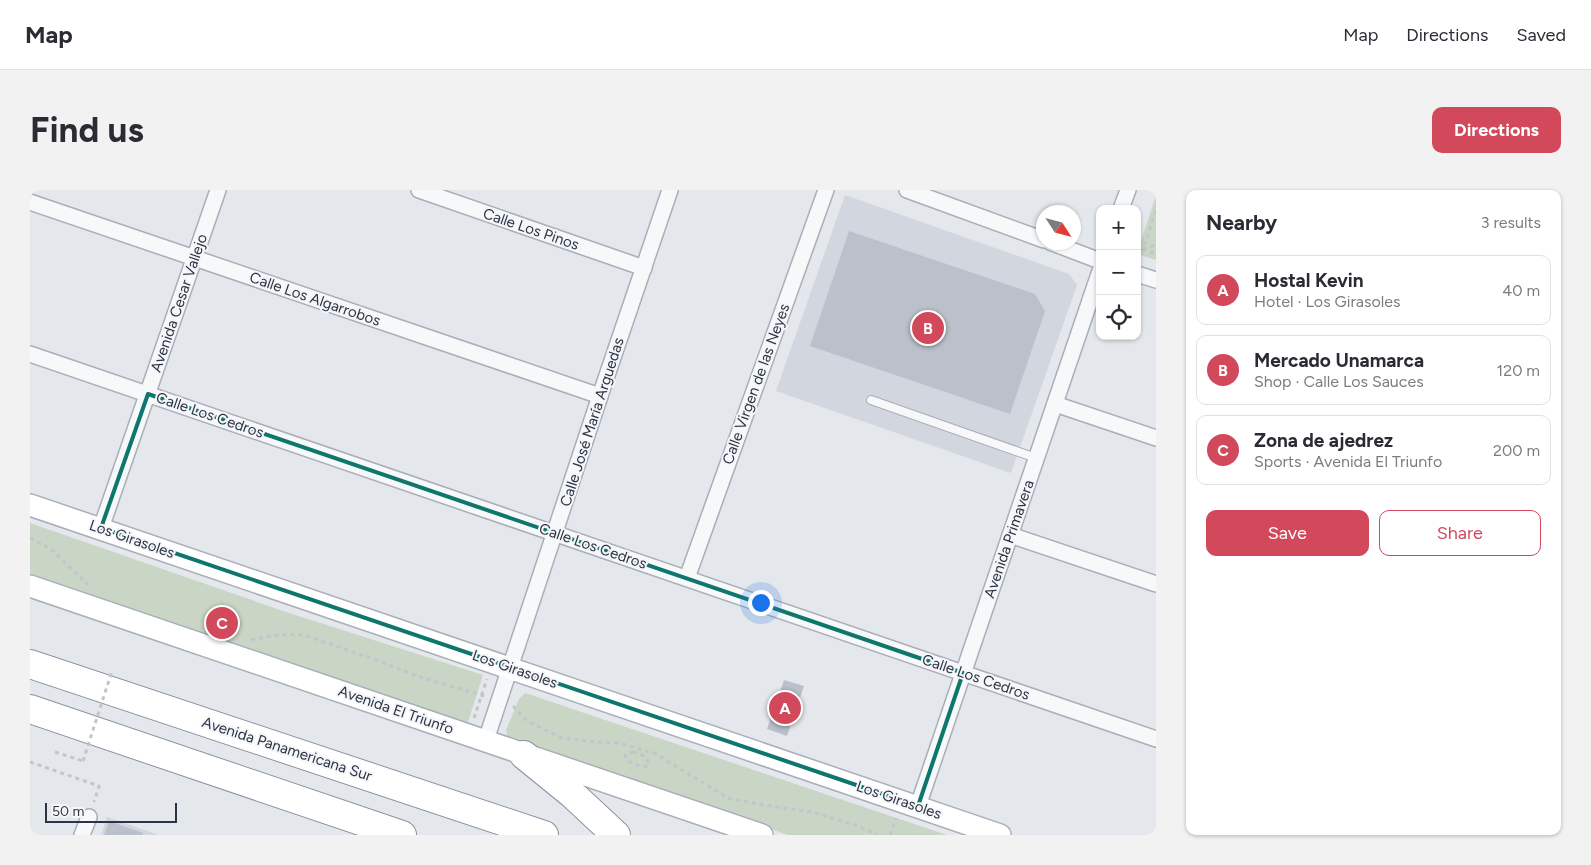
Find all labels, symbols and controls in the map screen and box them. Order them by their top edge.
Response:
text: Map [25,20,73,49]
text: Map [1343,24,1378,46]
text: Directions [1406,24,1488,46]
text: Saved [1516,24,1566,46]
button: Directions [1432,107,1561,153]
text: Find us [30,109,144,151]
street label: Calle Los Pinos [481,204,581,254]
north arrow [1036,205,1081,250]
map controls [1096,205,1141,340]
button: + [1096,205,1141,250]
text: Nearby [1206,210,1277,235]
text: 3 results [1481,213,1541,232]
street label: Avenida Cesar Vallejo [147,231,211,375]
button: − [1096,250,1141,295]
street label: Calle Los Algarrobos [247,268,383,330]
text: Hostal Kevin [1254,269,1363,292]
text: A [1217,281,1229,300]
text: 40 m [1502,281,1540,300]
text: Hotel · Los Girasoles [1254,292,1400,311]
button: locate [1096,295,1141,340]
street label: Calle Virgen de las Neyes [719,301,793,467]
pin: B [912,309,944,347]
street label: Calle José María Arguedas [556,335,628,509]
text: Mercado Unamarca [1254,349,1424,372]
text: B [1218,361,1228,380]
text: 120 m [1497,361,1540,380]
text: Shop · Calle Los Sauces [1254,372,1424,391]
street label: Calle Los Cedros [154,388,266,442]
text: Zona de ajedrez [1254,429,1393,452]
text: C [1217,441,1229,460]
text: 200 m [1493,441,1540,460]
text: Sports · Avenida El Triunfo [1254,452,1442,471]
street label: Avenida Primavera [980,478,1038,600]
button: Save [1206,510,1369,556]
button: Share [1379,510,1541,556]
street label: Los Girasoles [87,516,177,562]
street label: Calle Los Cedros [537,519,649,573]
your location [748,590,774,616]
pin: C [206,604,238,642]
street label: Los Girasoles [470,646,560,692]
street label: Calle Los Cedros [920,650,1032,704]
street label: Avenida El Triunfo [336,682,456,738]
pin: A [769,689,801,727]
street label: Avenida Panamericana Sur [200,713,374,785]
street label: Los Girasoles [854,777,944,823]
scale bar [45,800,178,823]
text: 50 m [52,803,84,820]

